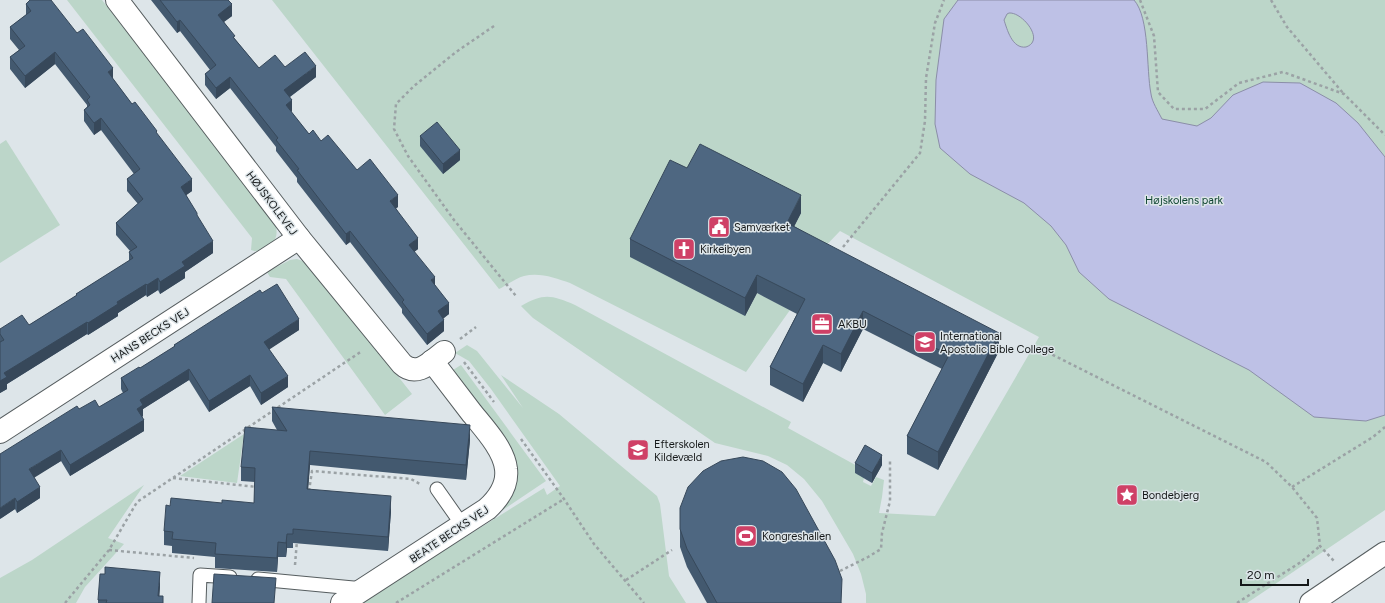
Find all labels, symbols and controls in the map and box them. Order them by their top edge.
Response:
street label: HØJSKOLEVEJ [243,169,300,238]
park label: Højskolens park [1145,194,1224,207]
public building icon: Samværket [706,214,732,240]
place label: Samværket [734,221,790,234]
church icon: Kirkeibyen [671,236,697,262]
place label: Kirkeibyen [700,243,751,256]
street label: HANS BECKS VEJ [109,305,192,366]
office icon: AKBU [809,311,835,337]
place label: AKBU [838,318,867,331]
school or university icon: International Apostolic Bible College [912,329,938,355]
place label: International Apostolic Bible College [940,330,1054,356]
school or university icon: Efterskolen Kildevæld [625,437,651,463]
place label: Efterskolen Kildevæld [654,438,710,464]
place icon: Bondebjerg [1114,482,1140,508]
place label: Bondebjerg [1142,489,1199,502]
street label: BEATE BECKS VEJ [407,503,491,566]
sports icon: Kongreshallen [733,523,759,549]
place label: Kongreshallen [762,530,831,543]
scale bar [1241,561,1308,587]
text: 20 m [1247,568,1275,582]

